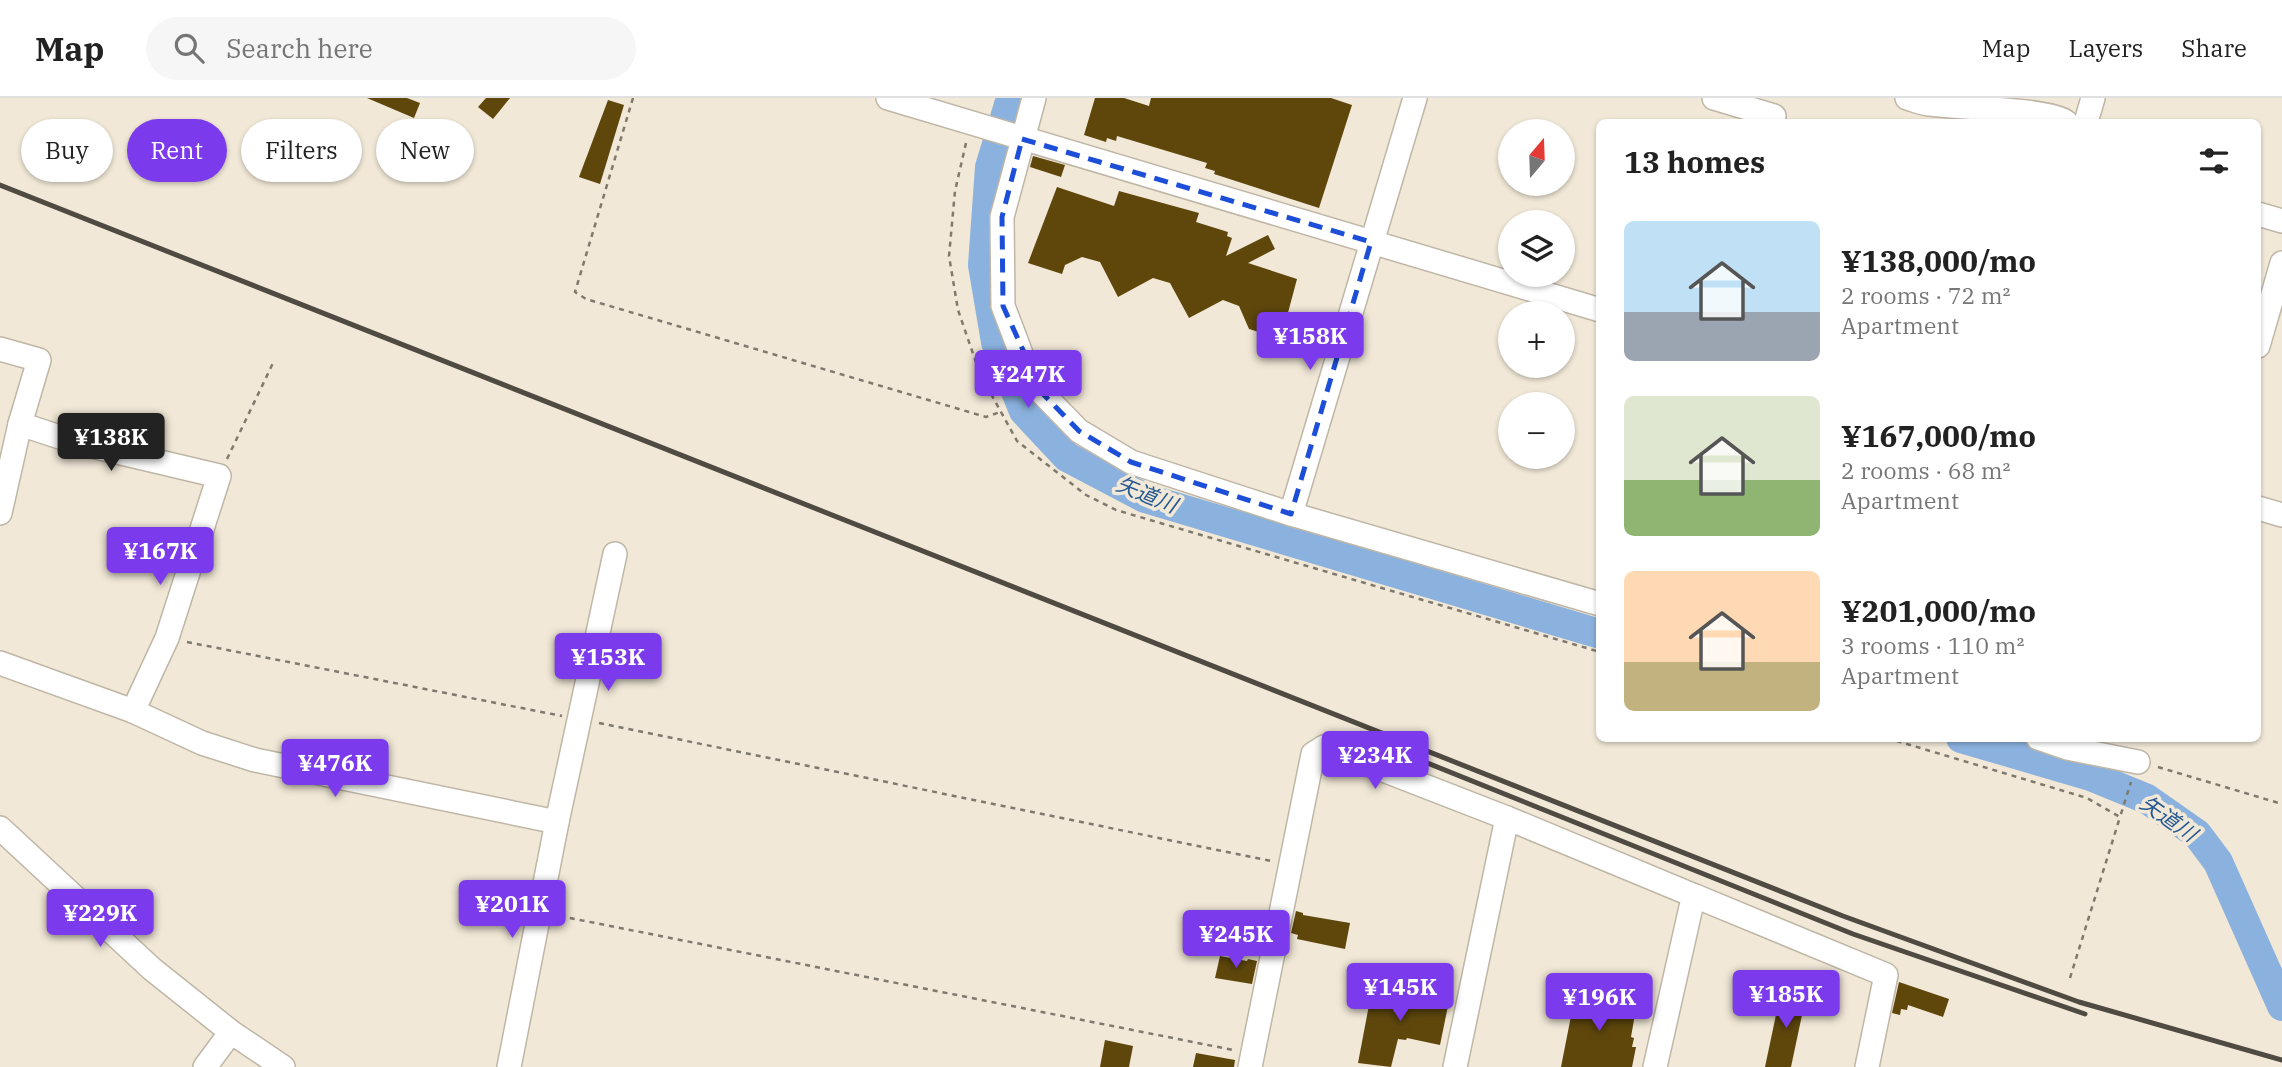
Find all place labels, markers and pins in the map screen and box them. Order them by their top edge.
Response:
pin: ¥158K [1261,313,1359,372]
pin: ¥247K [979,350,1077,410]
pin: ¥138K [62,414,160,473]
pin: ¥167K [111,528,209,587]
pin: ¥153K [559,634,657,693]
pin: ¥234K [1326,732,1424,791]
pin: ¥476K [286,740,384,799]
pin: ¥201K [463,880,561,940]
pin: ¥229K [51,890,149,949]
pin: ¥245K [1187,910,1285,970]
pin: ¥145K [1351,964,1449,1023]
pin: ¥185K [1737,970,1835,1030]
pin: ¥196K [1550,974,1648,1033]

